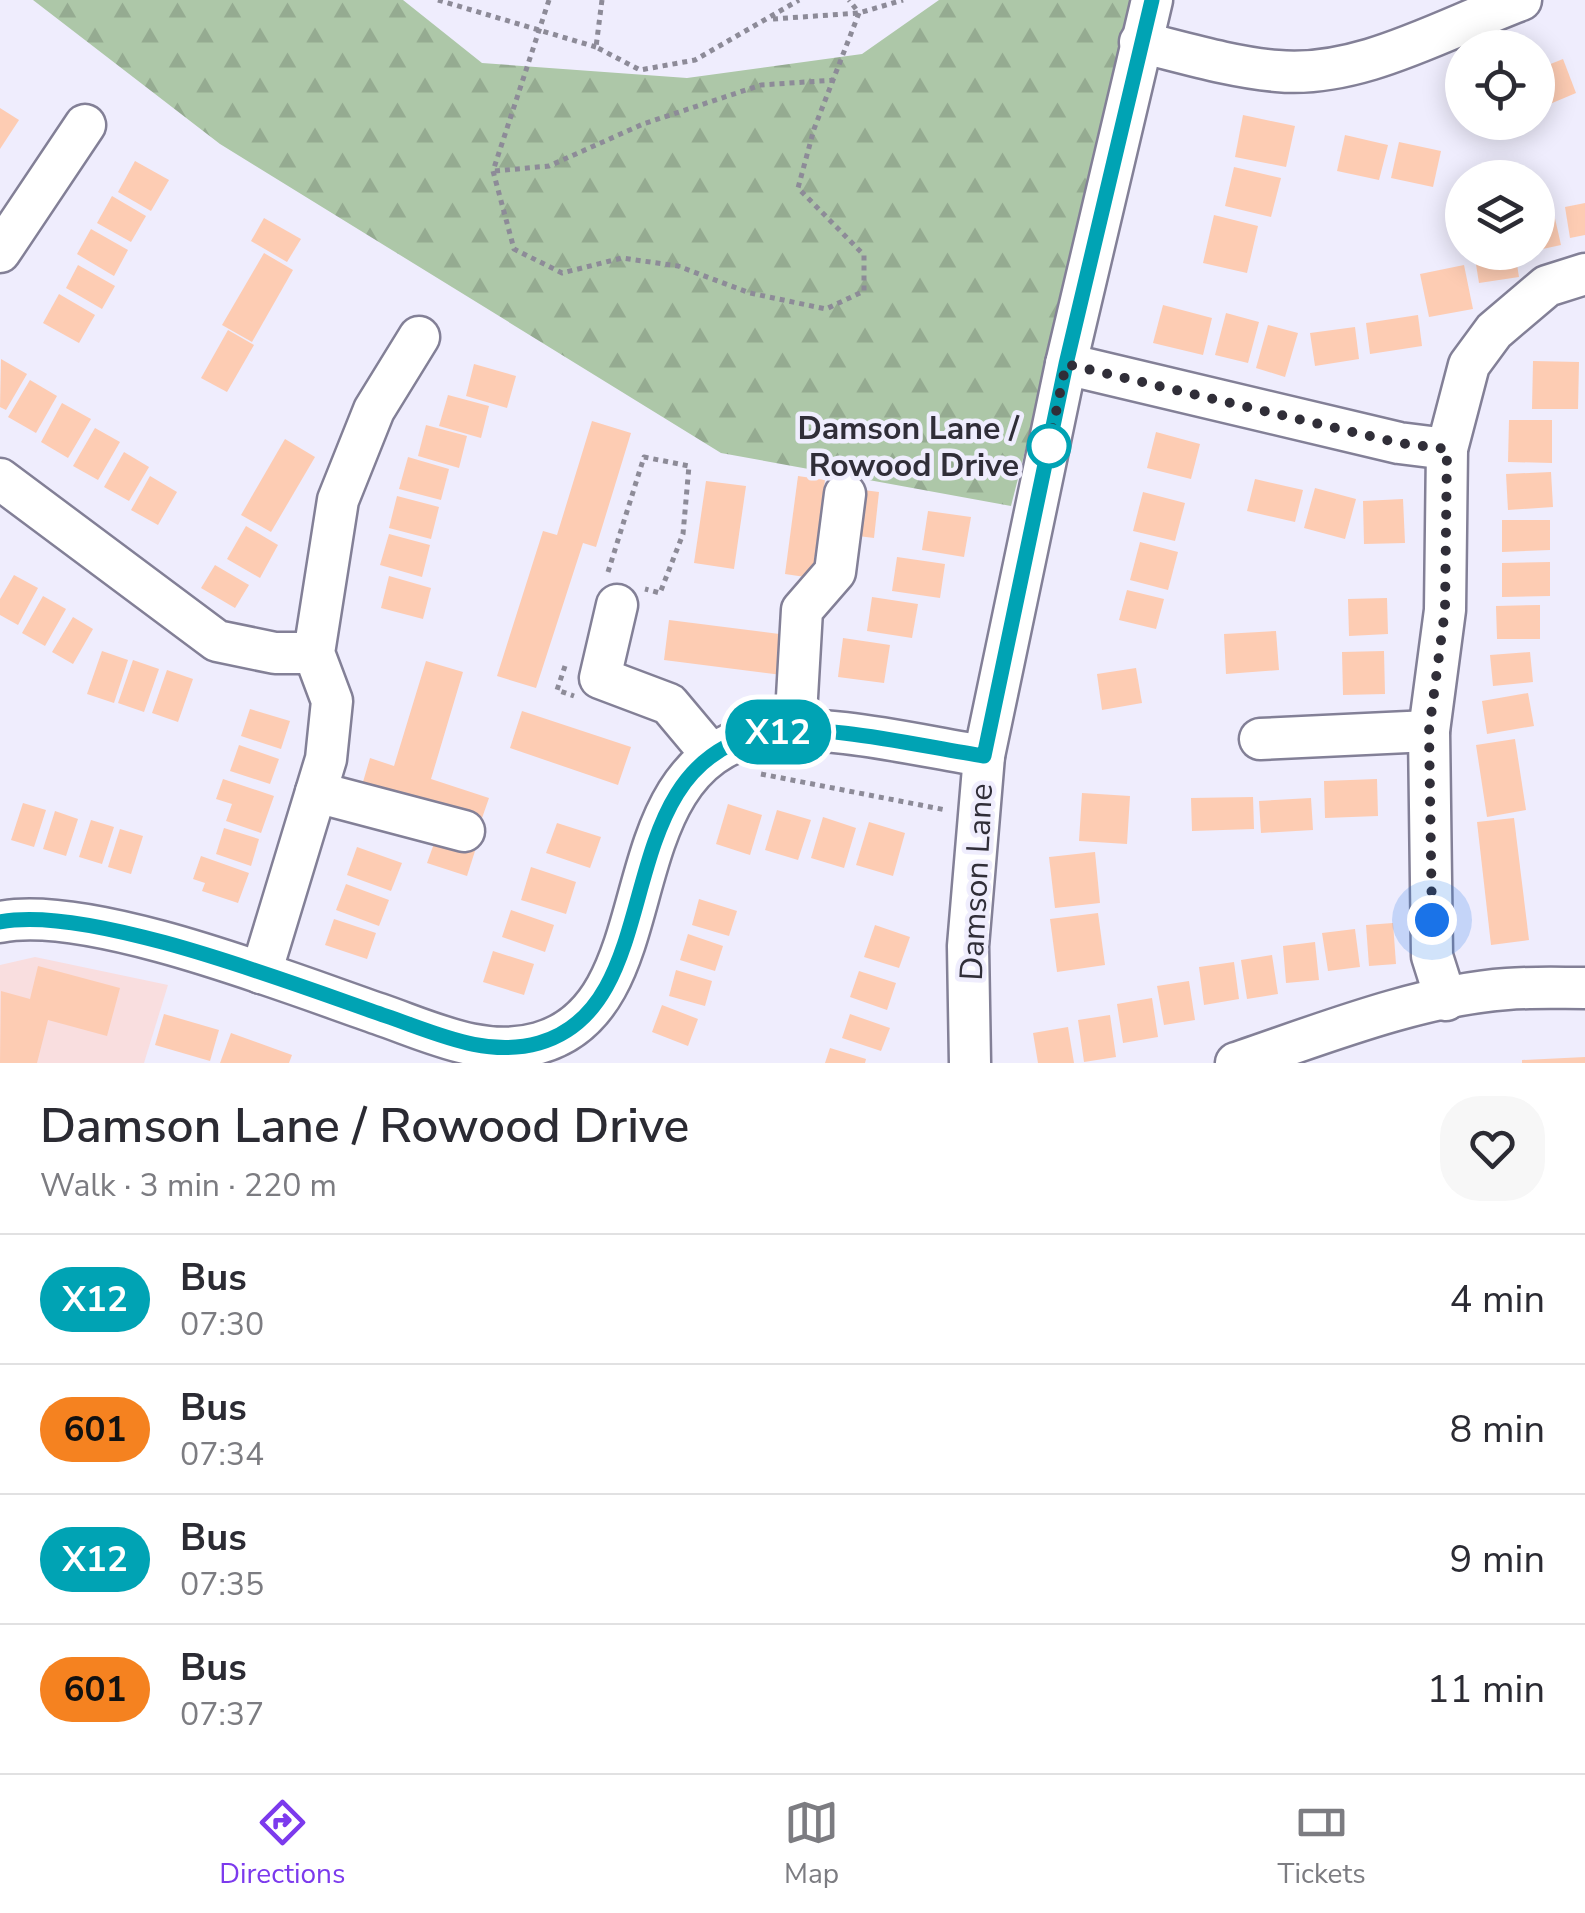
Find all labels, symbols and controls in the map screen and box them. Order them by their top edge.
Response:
map controls [1445,30,1555,270]
button: locate [1445,30,1555,140]
button: layers [1445,160,1555,270]
place label: Damson Lane / Rowood Drive [797,407,1020,487]
marker: Damson Lane / Rowood Drive [1028,425,1070,467]
line badge: X12 [720,700,836,764]
text: X12 [745,709,811,756]
street label: Damson Lane [950,782,1003,982]
your location [1407,895,1457,945]
text: Damson Lane / Rowood Drive [40,1093,689,1159]
button: heart [1440,1096,1545,1201]
text: Walk · 3 min · 220 m [40,1164,337,1207]
text: Bus [180,1252,247,1303]
text: 4 min [1450,1274,1545,1325]
text: X12 [62,1276,128,1323]
text: 07:30 [180,1303,264,1346]
text: Bus [180,1382,247,1433]
text: 8 min [1450,1404,1545,1455]
text: 601 [63,1406,127,1453]
text: 07:34 [180,1433,264,1476]
text: Bus [180,1512,247,1563]
text: 9 min [1450,1534,1545,1585]
text: X12 [62,1536,128,1583]
text: 07:35 [180,1563,264,1606]
text: Bus [180,1642,247,1693]
text: 11 min [1427,1664,1545,1715]
text: 601 [63,1666,127,1713]
text: 07:37 [180,1693,264,1736]
tab: Directions [219,1795,345,1893]
tab: Map [784,1795,839,1893]
tab: Tickets [1278,1795,1366,1893]

